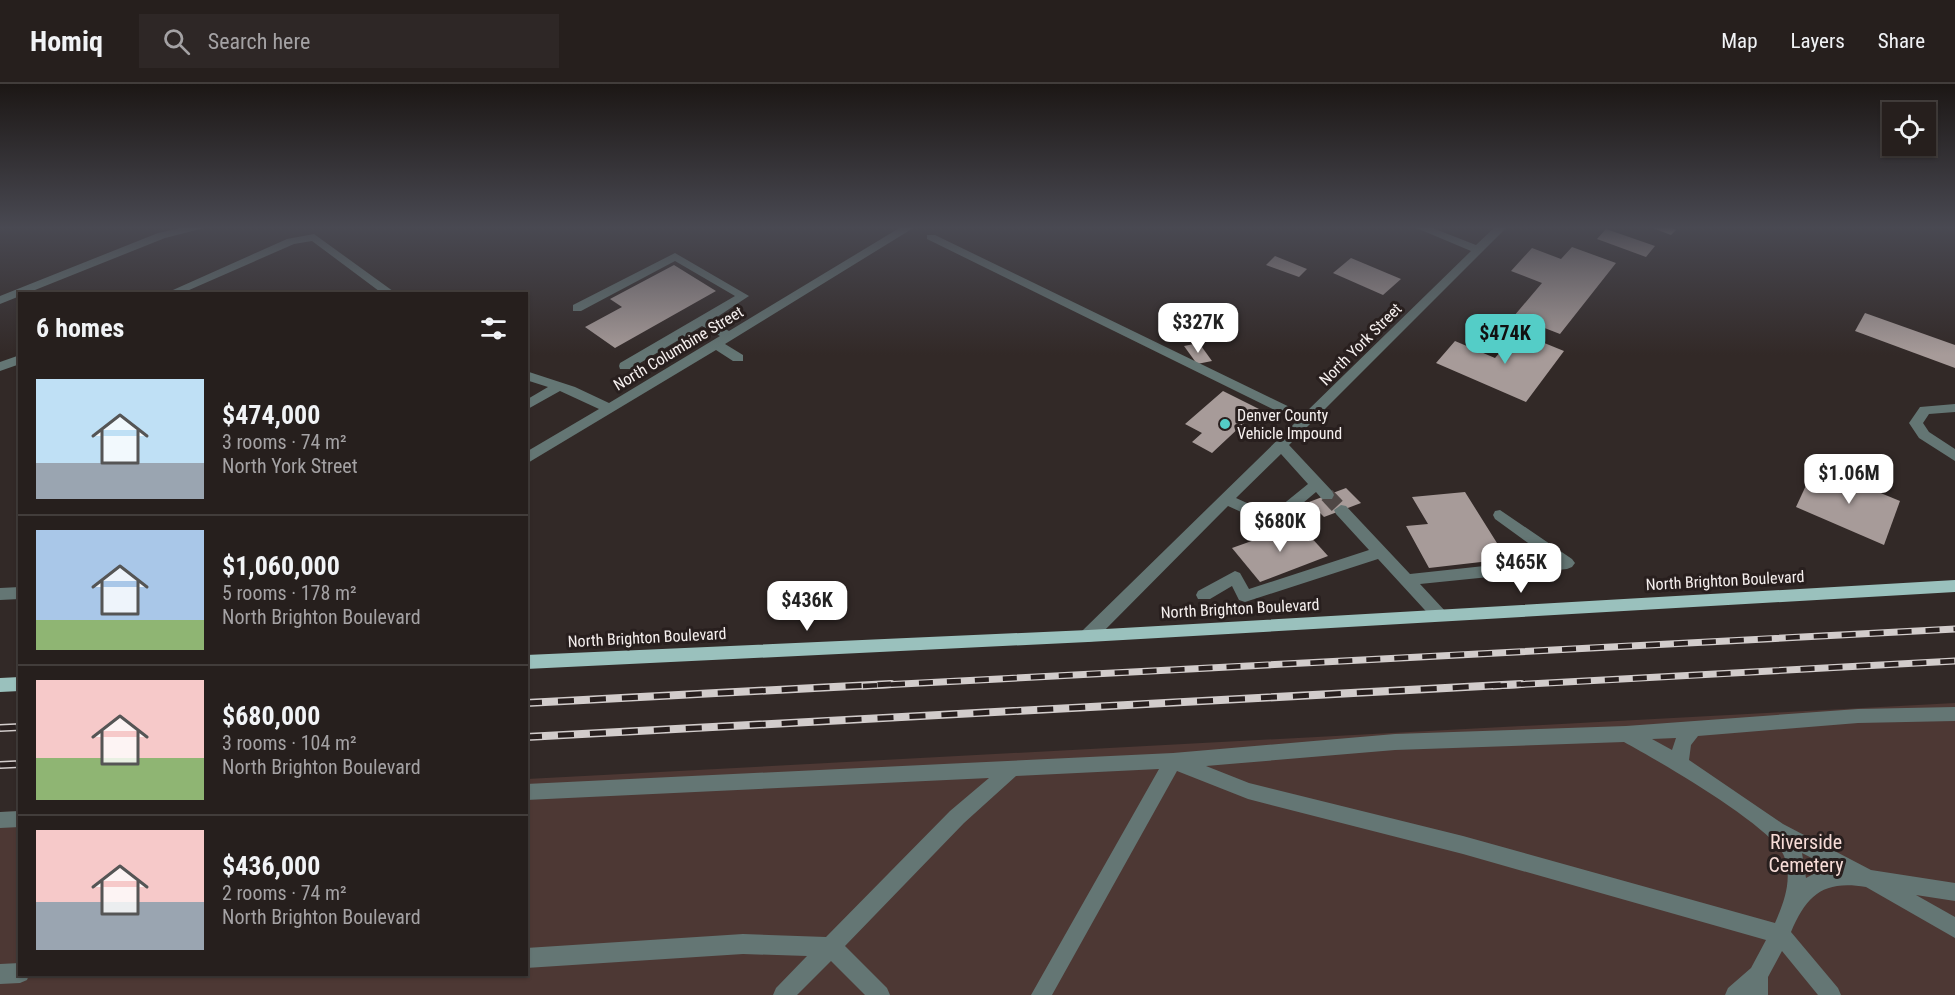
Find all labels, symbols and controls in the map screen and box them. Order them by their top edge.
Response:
search box [139,14,559,68]
text: Homiq [30,25,103,58]
icon: search [160,25,193,58]
text: Search here [208,29,310,54]
text: Map [1721,29,1758,53]
text: Layers [1791,29,1845,53]
text: Share [1878,29,1925,53]
map controls [1882,102,1936,156]
button: locate [1882,102,1936,156]
street label: North York Street [1315,299,1406,389]
street label: North Columbine Street [610,302,747,395]
pin: $327K [1156,303,1240,354]
text: $327K [1172,310,1224,334]
icon: filters [477,312,510,345]
text: 6 homes [36,313,124,343]
pin: $474K [1463,314,1547,365]
text: $474K [1479,321,1531,345]
text: $474,000 [222,400,320,430]
icon: home [84,403,156,475]
place label: Denver County Vehicle Impound [1237,406,1342,443]
marker: Denver County Vehicle Impound [1218,417,1232,431]
text: 3 rooms · 74 m² [222,430,347,454]
text: North York Street [222,454,358,478]
pin: $1.06M [1800,454,1898,505]
text: $1.06M [1818,461,1880,485]
pin: $680K [1238,502,1322,553]
text: $680K [1254,509,1306,533]
pin: $465K [1479,543,1563,594]
text: $465K [1495,550,1547,574]
text: $1,060,000 [222,551,340,581]
icon: home [84,554,156,626]
street label: North Brighton Boulevard [1645,567,1805,594]
text: 5 rooms · 178 m² [222,581,357,605]
pin: $436K [765,581,849,632]
text: $436K [781,588,833,612]
street label: North Brighton Boulevard [1160,595,1320,622]
text: North Brighton Boulevard [222,605,421,629]
street label: North Brighton Boulevard [567,624,727,651]
text: $680,000 [222,701,320,731]
icon: home [84,704,156,776]
text: 3 rooms · 104 m² [222,731,357,755]
text: North Brighton Boulevard [222,755,421,779]
park label: Riverside Cemetery [1768,830,1844,877]
text: $436,000 [222,851,320,881]
icon: home [84,854,156,926]
text: 2 rooms · 74 m² [222,881,347,905]
text: North Brighton Boulevard [222,905,421,929]

